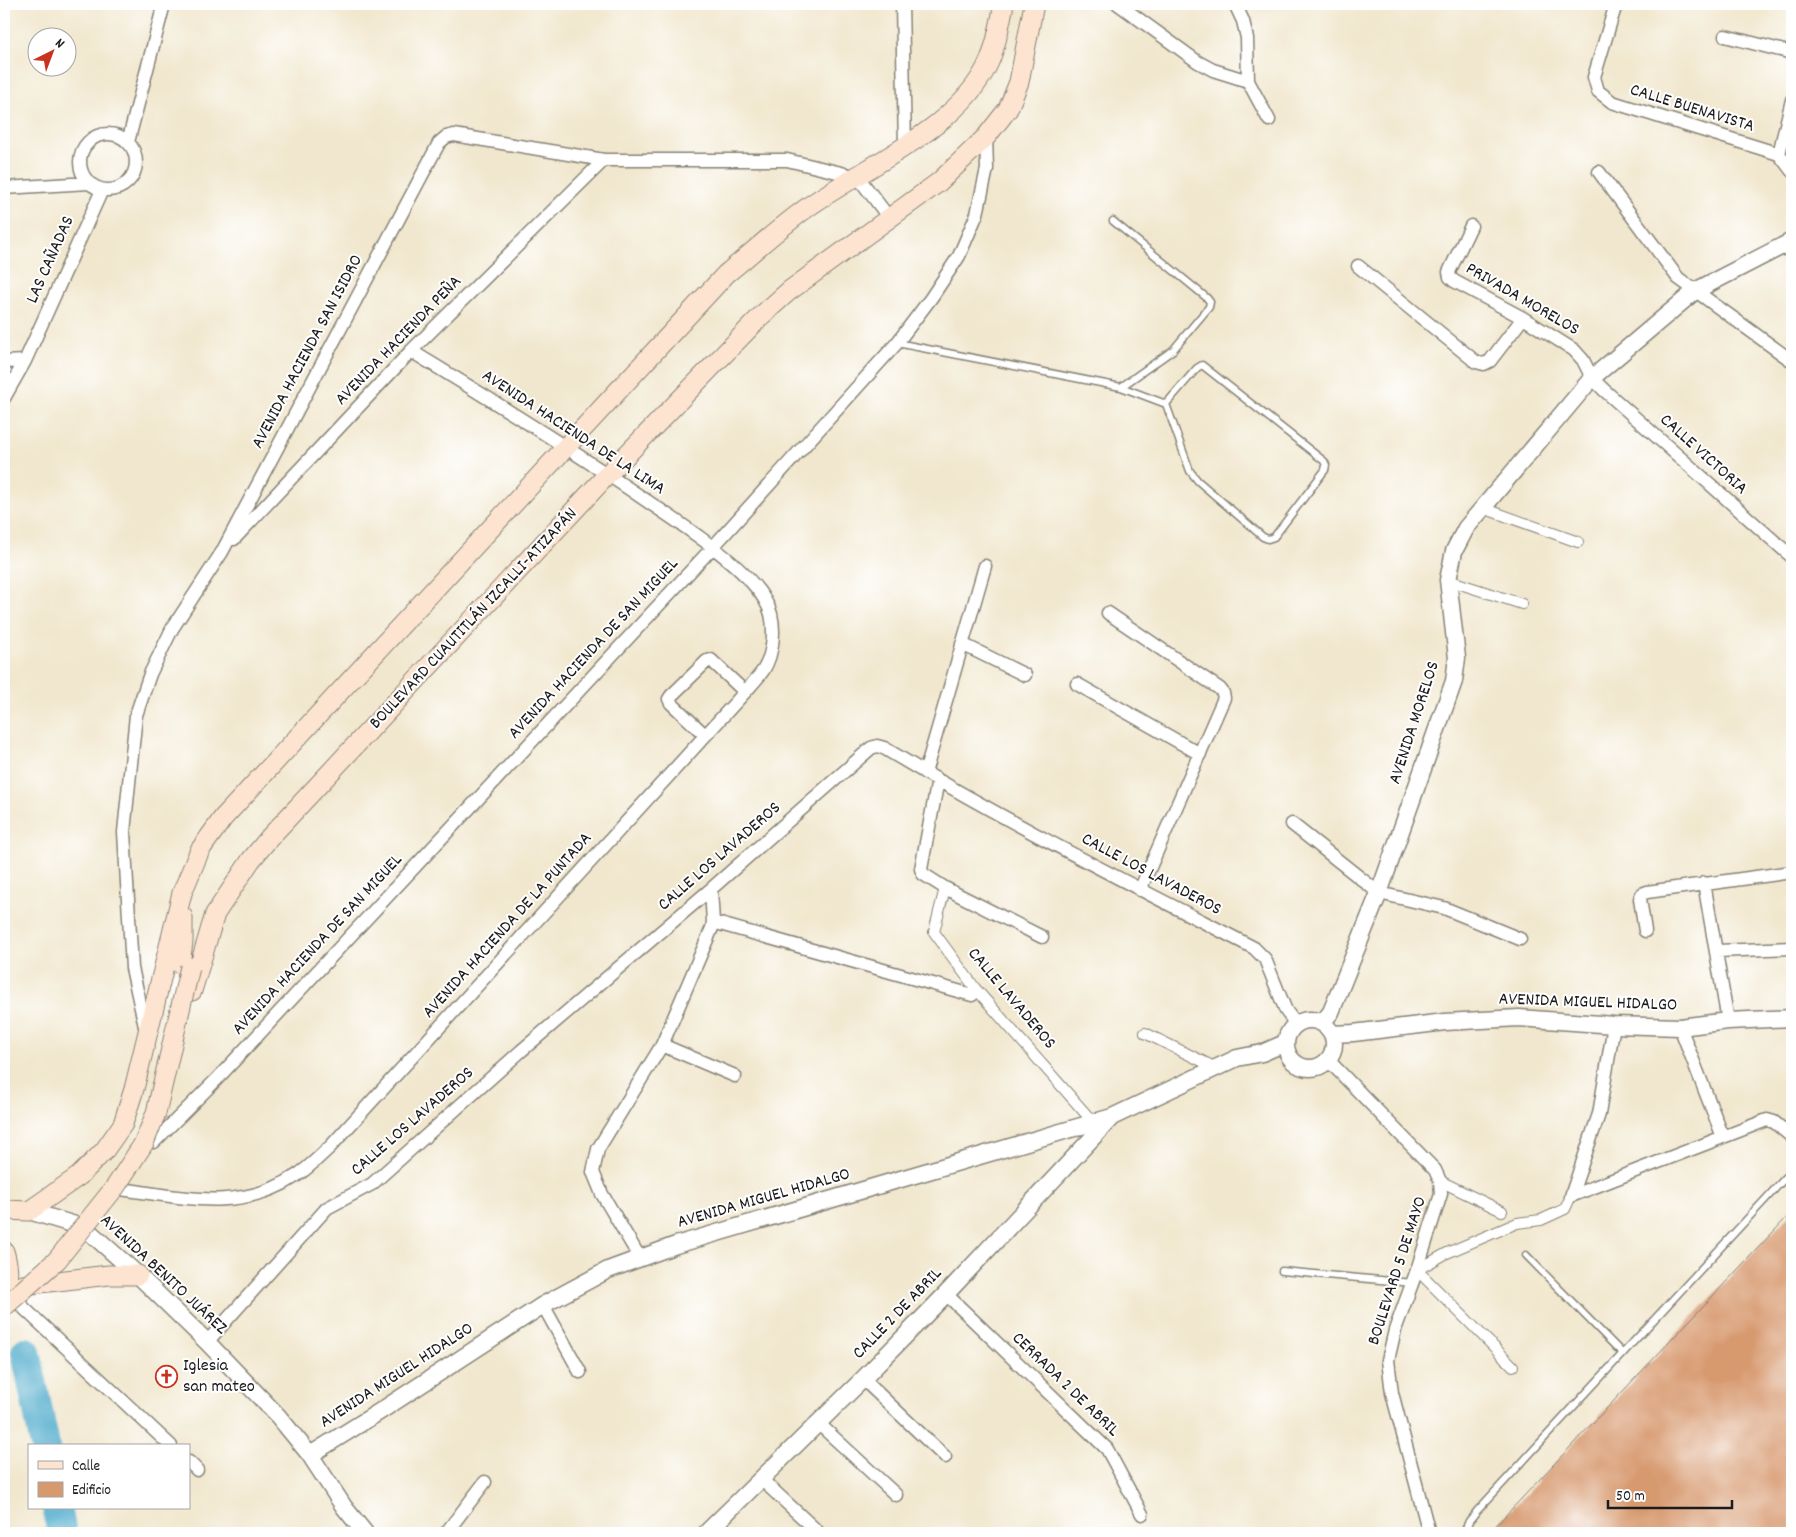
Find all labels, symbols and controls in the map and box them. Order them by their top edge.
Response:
north arrow [28,28,78,78]
text: N [50,34,69,54]
street label: CALLE BUENAVISTA [1627,78,1758,140]
street label: LAS CAÑADAS [21,212,81,308]
street label: AVENIDA HACIENDA SAN ISIDRO [246,251,370,453]
street label: PRIVADA MORELOS [1460,257,1584,343]
street label: AVENIDA HACIENDA PEÑA [330,270,468,412]
street label: AVENIDA HACIENDA DE LA LIMA [476,364,670,502]
street label: CALLE VICTORIA [1654,409,1753,501]
street label: BOULEVARD CUAUTITLÁN IZCALLI-ATIZAPÁN [364,503,584,735]
street label: AVENIDA HACIENDA DE SAN MIGUEL [503,552,685,745]
street label: AVENIDA MORELOS [1383,658,1447,788]
street label: CALLE LOS LAVADEROS [653,796,787,917]
street label: AVENIDA HACIENDA DE LA PUNTADA [417,827,599,1025]
street label: CALLE LOS LAVADEROS [1076,827,1226,923]
street label: AVENIDA HACIENDA DE SAN MIGUEL [227,848,409,1041]
street label: CALLE LAVADEROS [961,943,1061,1055]
street label: AVENIDA MIGUEL HIDALGO [1498,987,1678,1019]
street label: CALLE LOS LAVADEROS [346,1061,480,1182]
street label: AVENIDA MIGUEL HIDALGO [675,1162,853,1236]
street label: BOULEVARD 5 DE MAYO [1362,1193,1434,1349]
street label: AVENIDA BENITO JUÁREZ [94,1209,232,1341]
street label: CALLE 2 DE ABRIL [848,1262,949,1366]
street label: AVENIDA MIGUEL HIDALGO [315,1317,479,1435]
street label: CERRADA 2 DE ABRIL [1005,1327,1125,1444]
place label: Iglesia san mateo [183,1354,255,1400]
church icon: Iglesia san mateo [155,1364,179,1388]
legend [28,1444,190,1510]
text: Calle [72,1456,101,1478]
scale bar [1608,1477,1732,1509]
text: Edificio [72,1480,111,1502]
text: 50 m [1616,1486,1645,1508]

